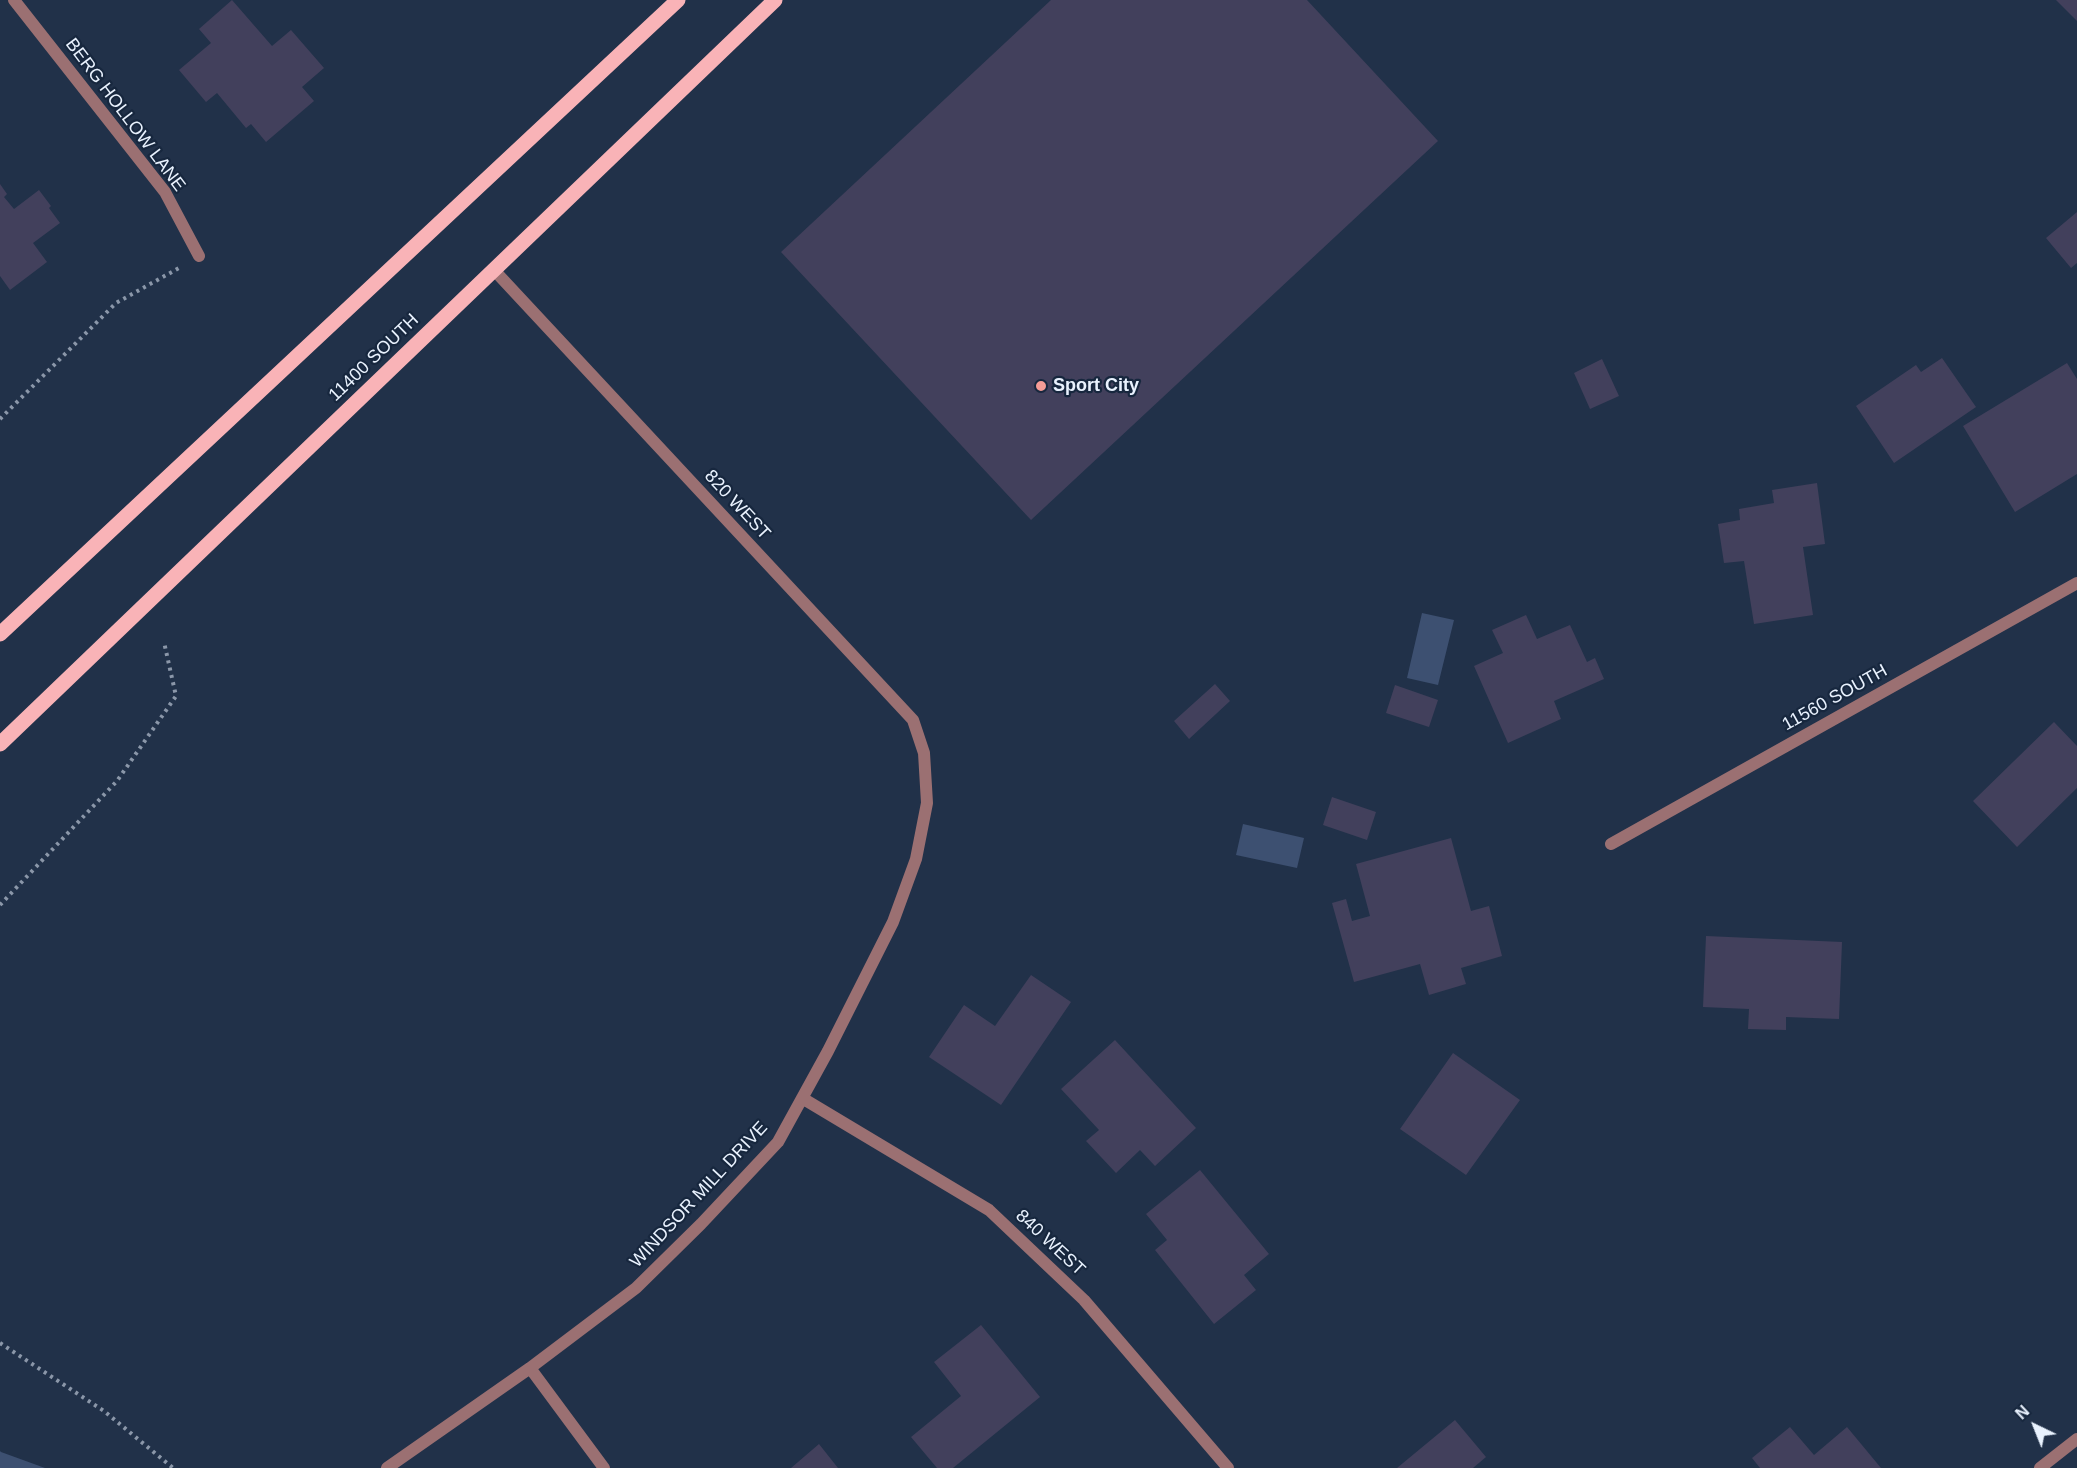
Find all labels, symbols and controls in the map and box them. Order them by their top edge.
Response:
street label: BERG HOLLOW LANE [60,34,190,196]
street label: 11400 SOUTH [325,310,423,406]
place label: Sport City [1053,375,1139,397]
marker: Sport City [1034,379,1048,393]
street label: 820 WEST [699,466,775,544]
street label: 11560 SOUTH [1779,660,1891,736]
street label: WINDSOR MILL DRIVE [626,1117,772,1273]
street label: 840 WEST [1011,1205,1089,1281]
north arrow [2005,1396,2065,1456]
text: N [2012,1402,2032,1423]

